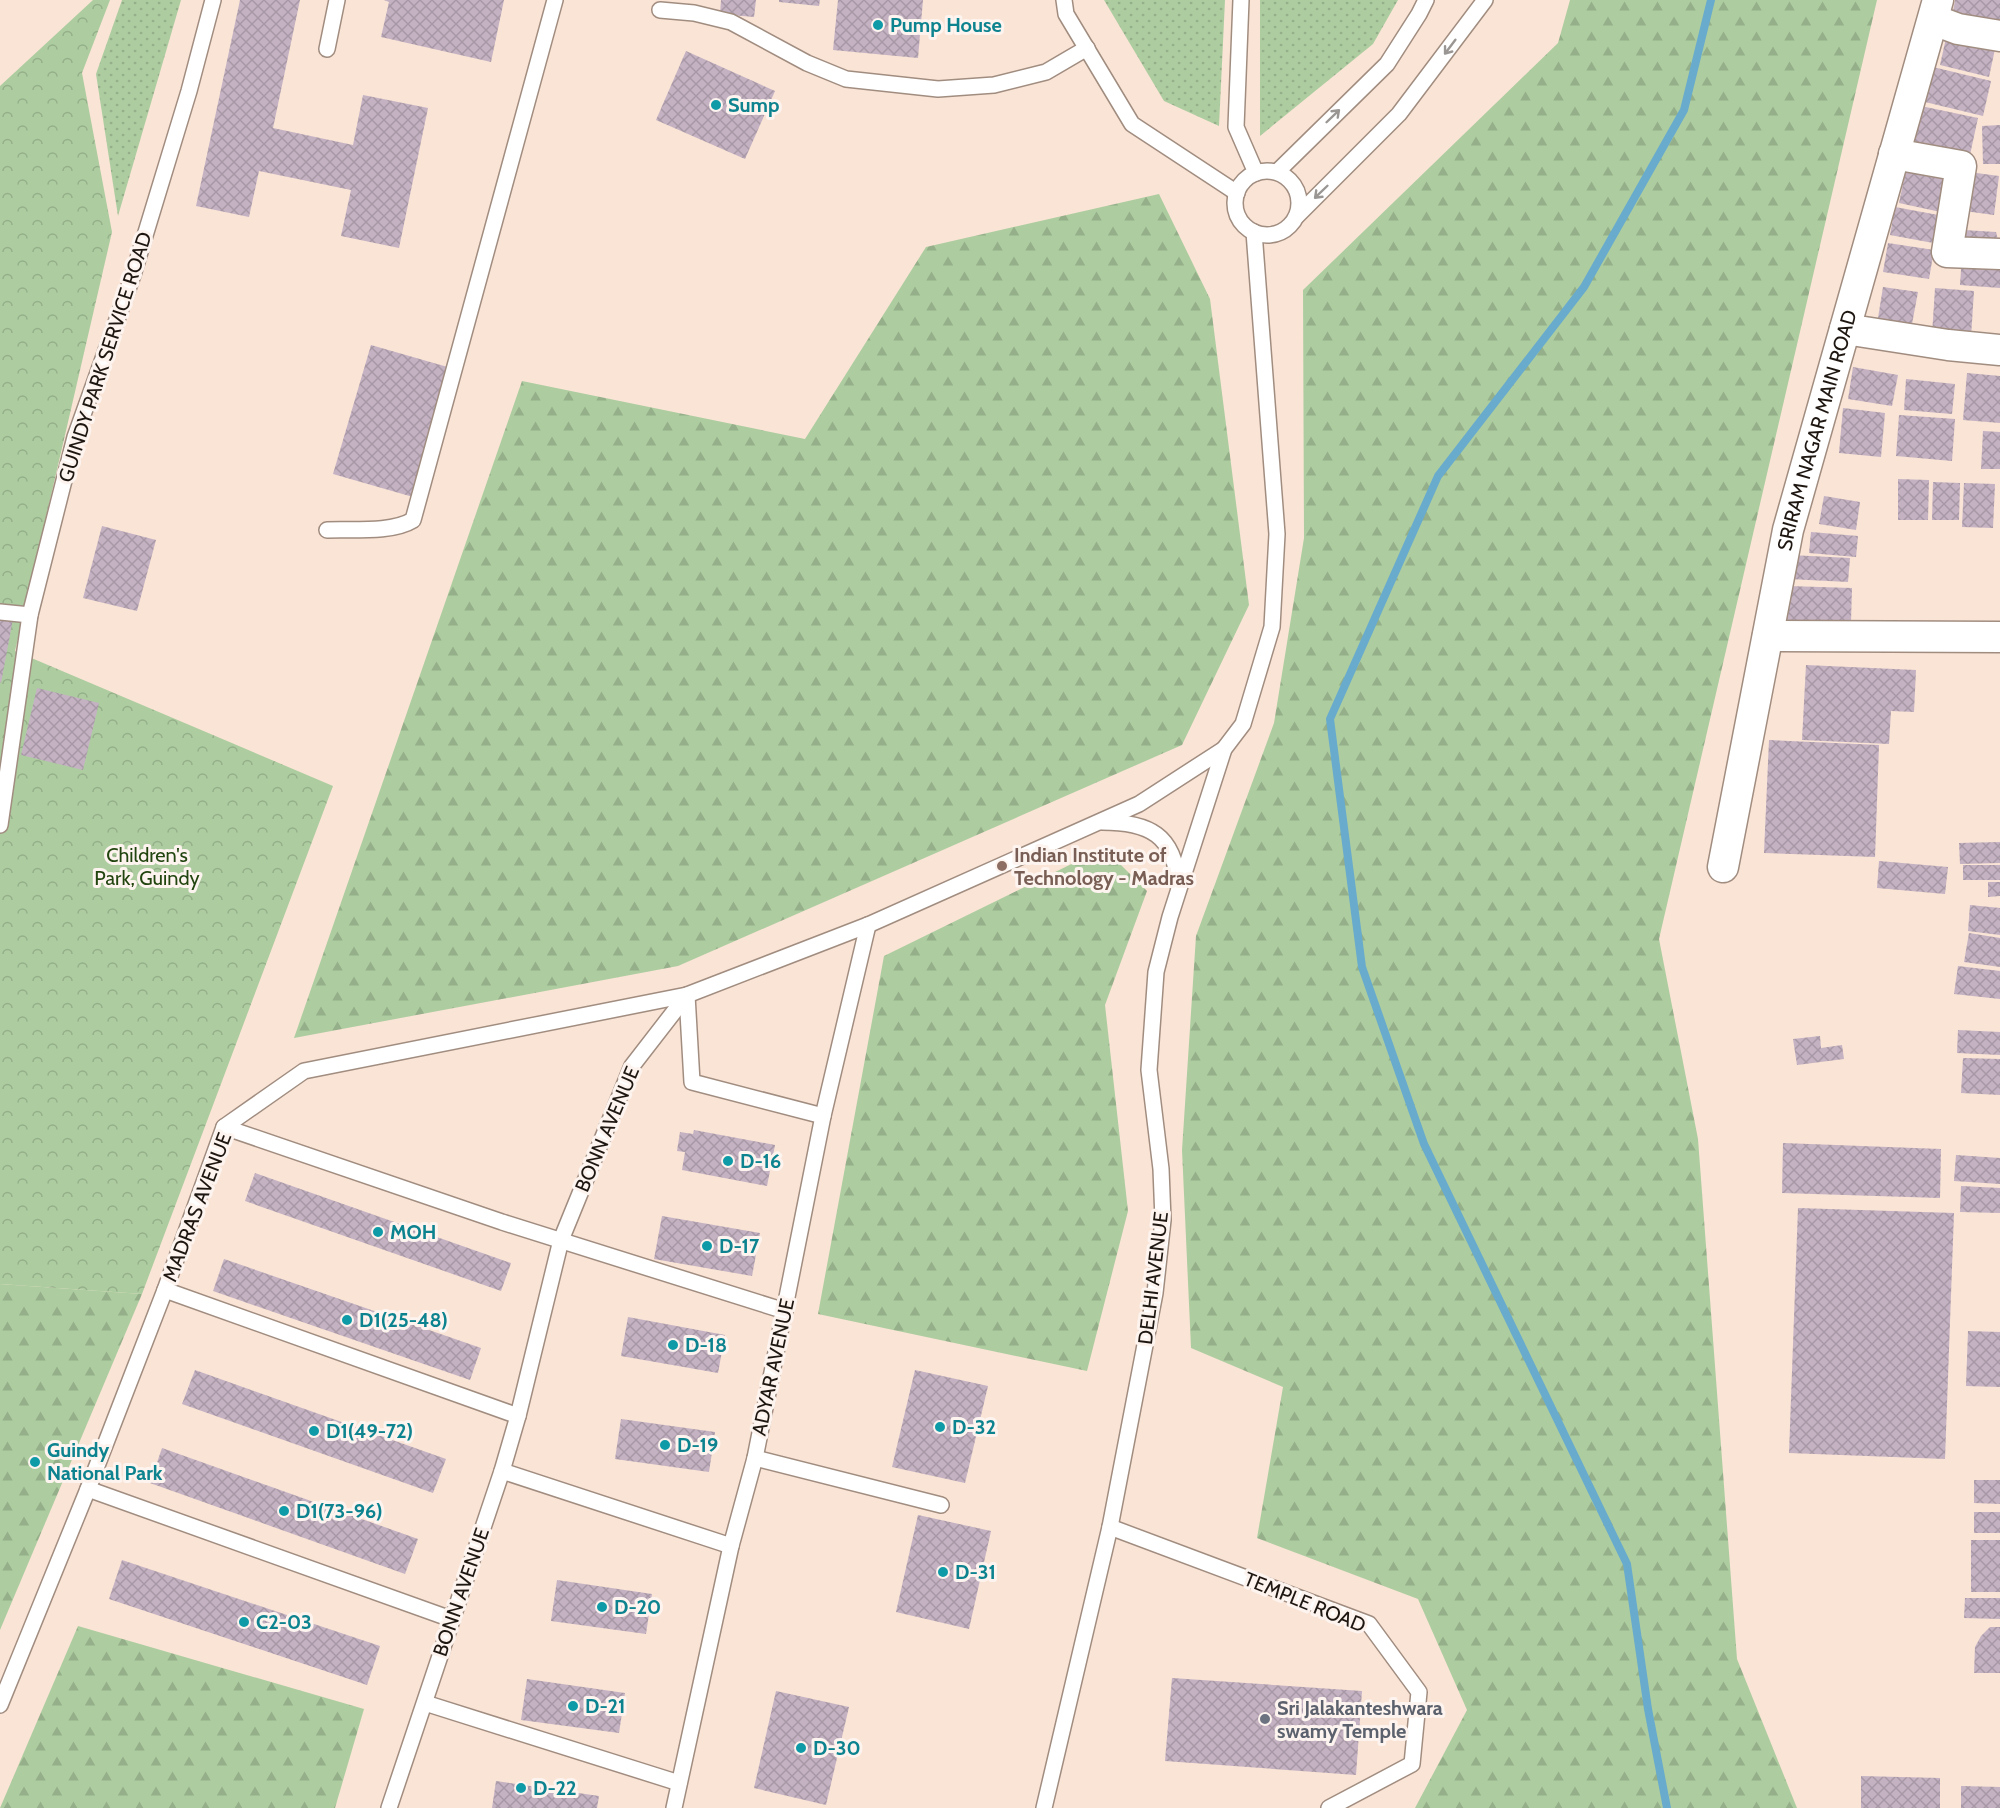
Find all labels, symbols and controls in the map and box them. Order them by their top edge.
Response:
place label: Pump House [890,13,1002,37]
marker: Pump House [871,18,885,32]
one-way arrow [1444,38,1457,54]
place label: Sump [728,93,779,117]
marker: Sump [709,98,723,112]
one-way arrow [1325,109,1340,124]
one-way arrow [1314,185,1329,200]
street label: GUINDY PARK SERVICE ROAD [53,229,157,485]
street label: SRIRAM NAGAR MAIN ROAD [1772,307,1862,553]
park label: Children's Park, Guindy [94,843,200,890]
place label: Indian Institute of Technology - Madras [1014,843,1194,890]
marker: Indian Institute of Technology - Madras [995,859,1009,873]
street label: BONN AVENUE [570,1063,644,1195]
street label: MADRAS AVENUE [157,1129,237,1285]
place label: D-16 [740,1149,781,1173]
marker: D-16 [721,1154,735,1168]
street label: DELHI AVENUE [1133,1210,1173,1346]
place label: MOH [390,1220,436,1244]
marker: MOH [371,1225,385,1239]
place label: D-17 [719,1234,760,1258]
marker: D-17 [700,1239,714,1253]
street label: ADYAR AVENUE [747,1296,799,1438]
place label: D1(25-48) [359,1308,448,1332]
marker: D1(25-48) [340,1313,354,1327]
place label: D-18 [685,1333,727,1357]
marker: D-18 [666,1338,680,1352]
place label: D-32 [952,1415,996,1439]
place label: D1(49-72) [326,1419,413,1443]
marker: D-32 [933,1420,947,1434]
marker: D1(49-72) [307,1424,321,1438]
place label: D-19 [677,1433,718,1457]
place label: Guindy National Park [47,1438,163,1485]
marker: D-19 [658,1438,672,1452]
marker: Guindy National Park [28,1455,42,1469]
place label: D1(73-96) [296,1499,382,1523]
marker: D1(73-96) [277,1504,291,1518]
street label: BONN AVENUE [428,1525,494,1659]
place label: D-31 [955,1560,996,1584]
marker: D-31 [936,1565,950,1579]
street label: TEMPLE ROAD [1241,1567,1369,1637]
place label: D-20 [614,1595,661,1619]
marker: D-20 [595,1600,609,1614]
place label: C2-03 [256,1610,312,1634]
marker: C2-03 [237,1615,251,1629]
place label: D-21 [585,1694,626,1718]
place label: Sri Jalakanteshwara swamy Temple [1277,1696,1443,1743]
marker: D-21 [566,1699,580,1713]
marker: Sri Jalakanteshwara swamy Temple [1258,1712,1272,1726]
place label: D-30 [813,1736,861,1760]
marker: D-30 [794,1741,808,1755]
place label: D-22 [533,1776,577,1800]
marker: D-22 [514,1781,528,1795]

